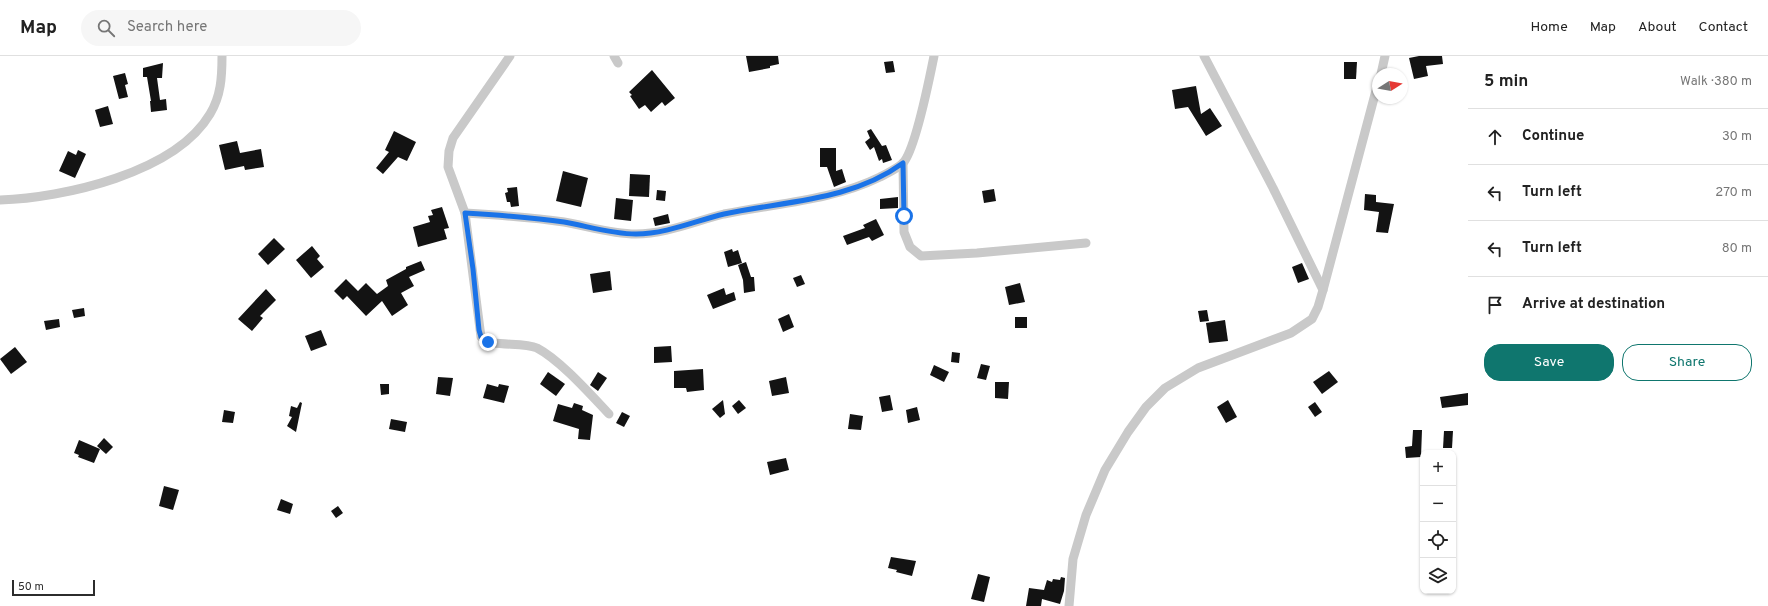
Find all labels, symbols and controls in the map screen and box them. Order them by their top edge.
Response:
search box [81,10,361,46]
text: Map [20,16,57,40]
icon: search [95,17,117,39]
text: Search here [127,18,207,37]
text: Home [1531,19,1568,36]
text: Map [1590,19,1616,36]
text: About [1638,19,1677,36]
text: Contact [1699,19,1748,36]
north arrow [1372,68,1408,104]
text: 5 min [1484,71,1528,93]
text: Walk · 380 m [1680,74,1752,90]
icon: ahead [1484,126,1506,148]
text: Continue [1522,127,1584,146]
text: 30 m [1722,129,1752,145]
icon: left [1484,182,1506,204]
text: Turn left [1522,183,1582,202]
text: 270 m [1715,185,1752,201]
route start [895,207,913,225]
icon: left [1484,238,1506,260]
text: Turn left [1522,239,1582,258]
text: 80 m [1722,241,1752,257]
icon: arrive [1484,294,1506,316]
text: Arrive at destination [1522,295,1665,314]
route end [479,333,497,351]
button: Save [1484,344,1614,381]
button: Share [1622,344,1752,381]
map controls [1420,450,1456,594]
button: + [1420,450,1456,486]
button: − [1420,486,1456,522]
button: locate [1420,522,1456,558]
button: layers [1420,558,1456,594]
scale bar [12,578,95,597]
text: 50 m [18,580,44,594]

